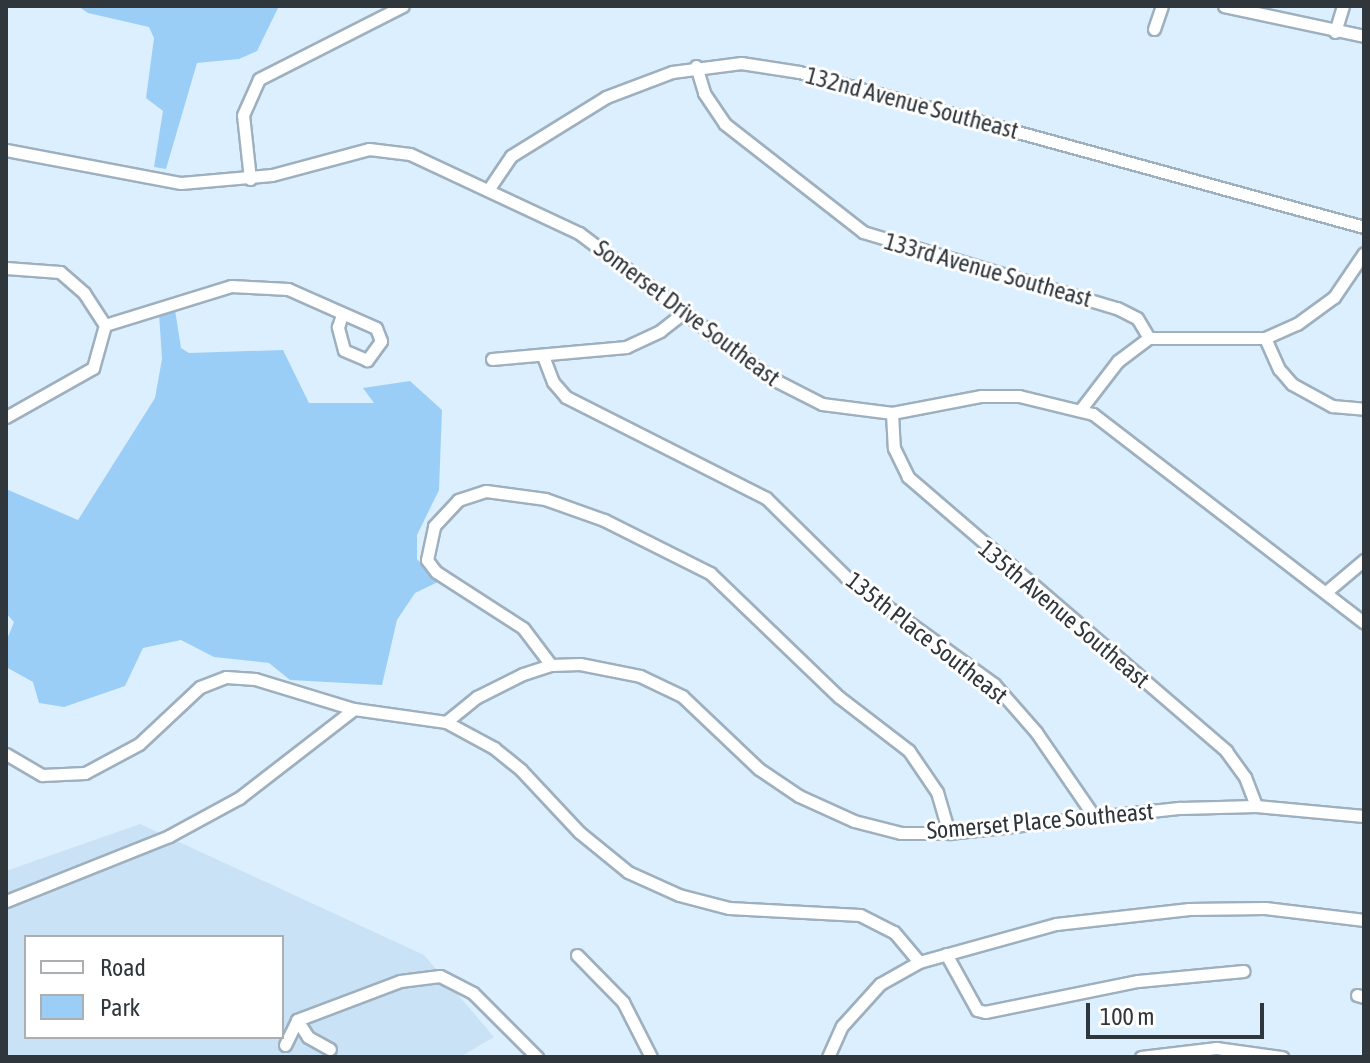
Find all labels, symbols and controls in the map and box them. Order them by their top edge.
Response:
street label: 132nd Avenue Southeast [803,61,1021,145]
street label: 133rd Avenue Southeast [881,227,1095,313]
street label: Somerset Drive Southeast [588,234,786,392]
street label: 135th Avenue Southeast [973,534,1155,694]
street label: 135th Place Southeast [841,566,1013,710]
street label: Somerset Place Southeast [925,797,1155,845]
legend [24,935,284,1039]
text: Road [100,954,146,981]
scale bar [1090,987,1268,1037]
text: Park [100,994,140,1021]
text: 100 m [1100,1003,1154,1030]

